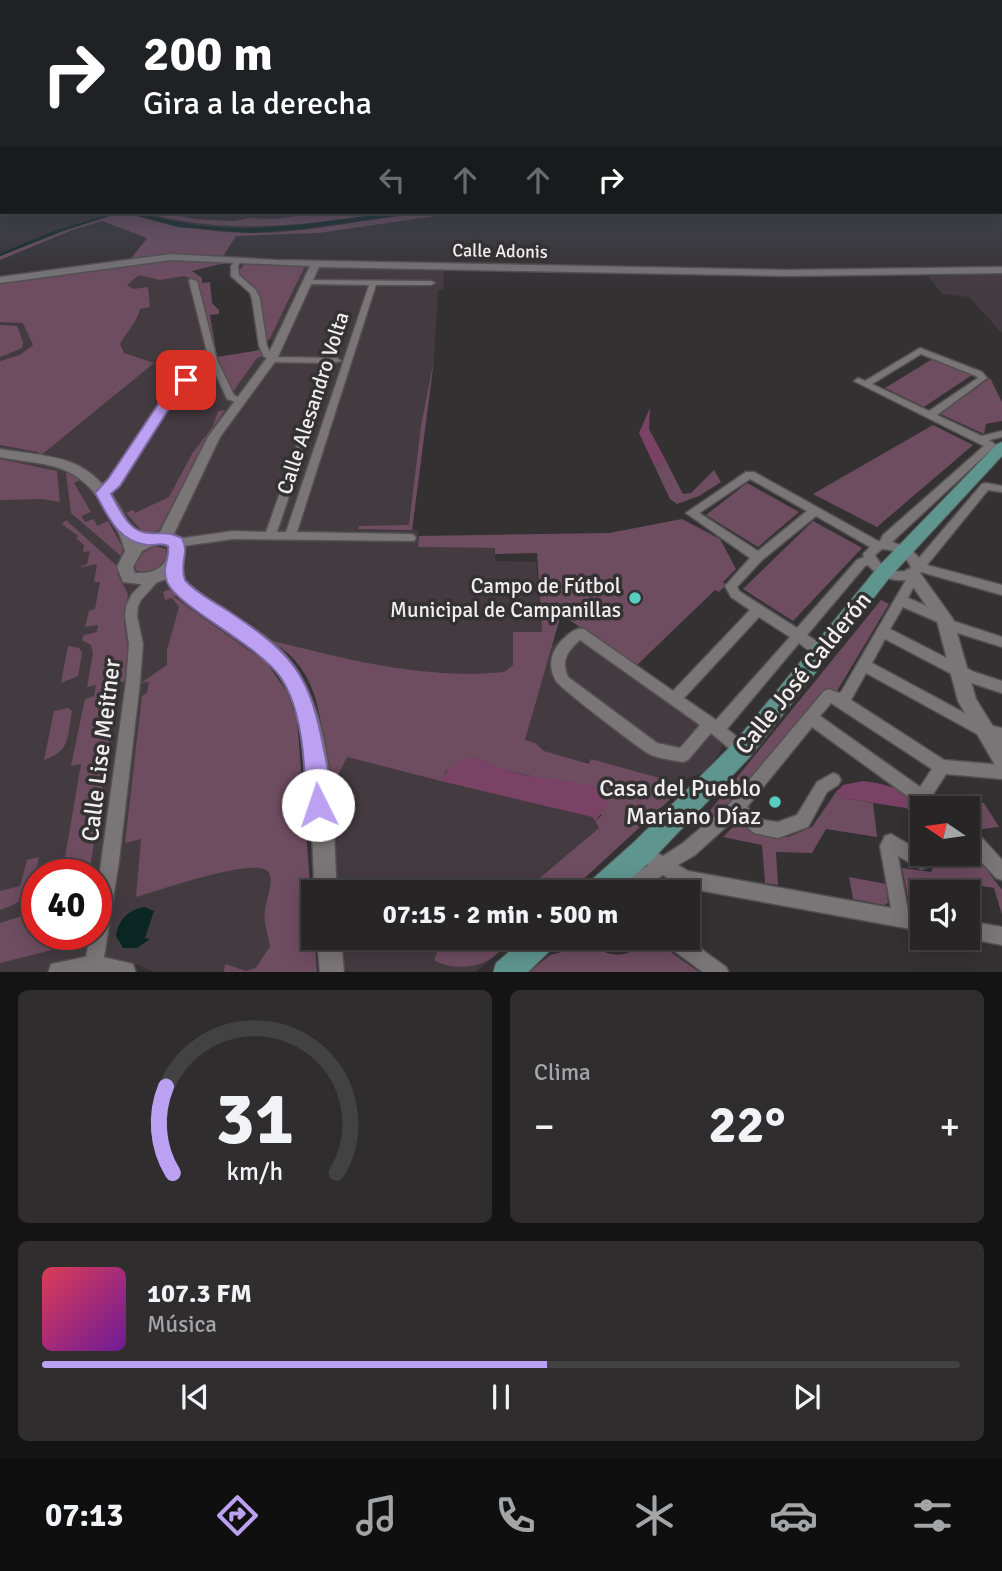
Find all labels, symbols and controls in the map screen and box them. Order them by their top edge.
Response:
text: 200 m [143,24,273,84]
icon: right [28,28,119,119]
text: Gira a la derecha [143,84,372,123]
icon: left [373,161,411,199]
icon: ahead [446,161,484,199]
icon: ahead [519,161,557,199]
icon: right [592,161,630,199]
street label: Calle Adonis [452,239,548,263]
street label: Calle Alesandro Volta [271,308,355,498]
pin [156,350,216,410]
icon: arrive [167,361,205,399]
place label: Campo de Fútbol Municipal de Campanillas [390,573,621,623]
street label: Calle José Calderón [728,586,878,760]
marker: Campo de Fútbol Municipal de Campanillas [627,590,643,606]
street label: Calle Lise Meitner [75,657,127,843]
position arrow [281,768,355,842]
place label: Casa del Pueblo Mariano Díaz [599,773,761,831]
marker: Casa del Pueblo Mariano Díaz [767,794,783,810]
north arrow [910,796,980,866]
map controls [910,796,980,950]
speed limit sign: 40 [21,859,112,950]
button: sound [910,880,980,950]
text: 07:15 · 2 min · 500 m [383,899,618,931]
text: Clima [534,1058,591,1087]
text: 31 [216,1075,294,1164]
text: 22° [709,1093,785,1157]
text: − [534,1103,555,1150]
text: + [939,1103,960,1150]
text: km/h [227,1155,283,1186]
text: 107.3 FM [147,1278,252,1310]
text: Música [147,1310,217,1339]
icon: previous [176,1378,214,1416]
icon: pause [482,1378,520,1416]
icon: next [788,1378,826,1416]
icon: directions [213,1491,262,1540]
icon: music [352,1491,401,1540]
icon: phone [491,1491,540,1540]
icon: climate [630,1491,679,1540]
icon: car [769,1491,818,1540]
icon: filters [908,1491,957,1540]
text: 07:13 [45,1496,124,1535]

